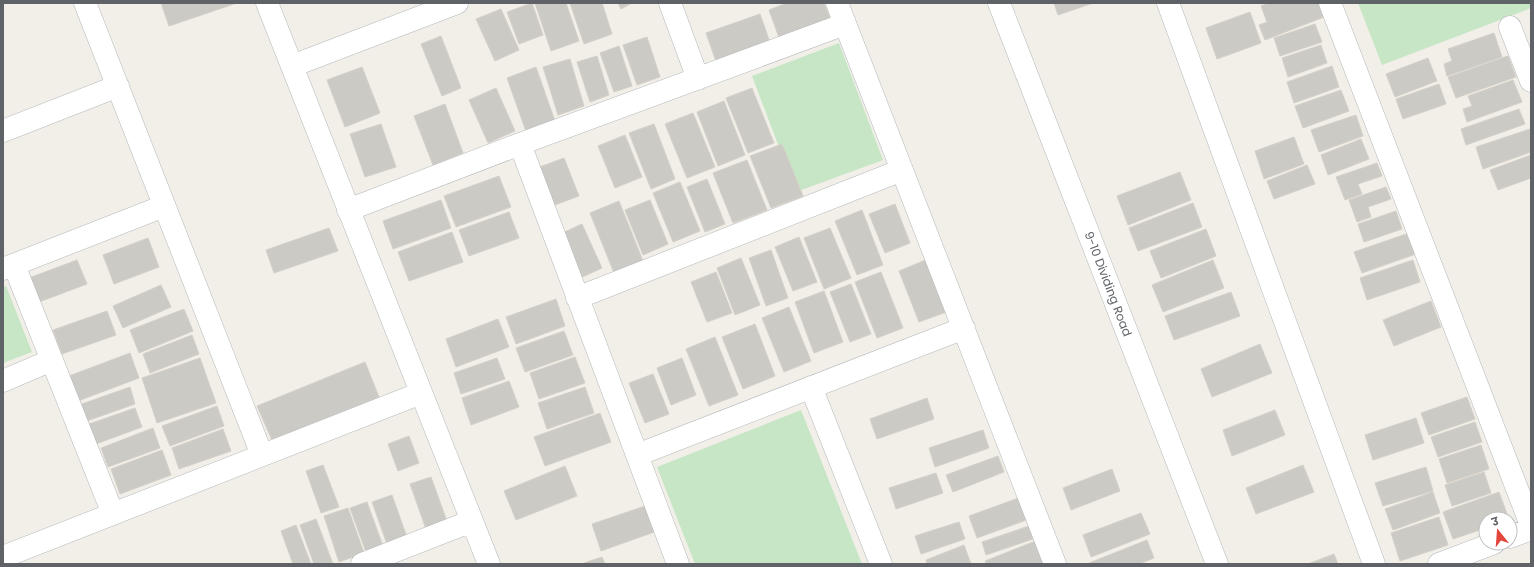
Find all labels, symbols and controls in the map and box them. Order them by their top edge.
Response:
street label: 9-10 Dividing Road [1081,229,1136,339]
north arrow [1478,511,1518,551]
text: उ [1489,513,1501,530]

